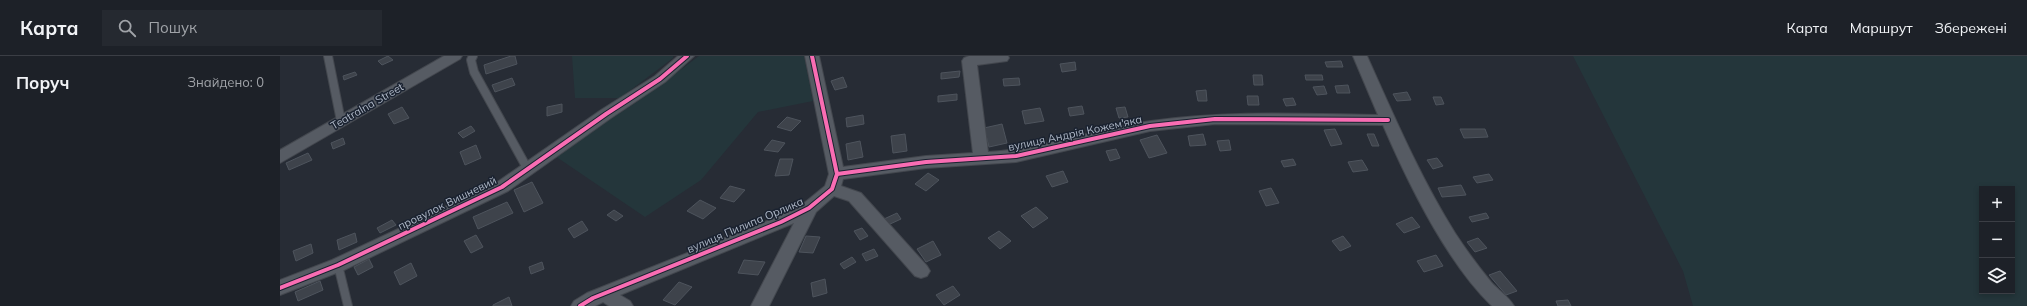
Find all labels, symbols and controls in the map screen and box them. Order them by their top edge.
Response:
search box [102,10,382,46]
text: Карта [20,16,78,40]
icon: search [116,17,138,39]
text: Пошук [148,18,197,37]
text: Карта [1787,19,1828,37]
text: Маршрут [1850,19,1913,37]
text: Збережені [1935,19,2007,37]
text: Поруч [16,72,69,93]
text: Знайдено: 0 [187,74,264,90]
street label: Teatralna Street [328,79,406,132]
street label: вулиця Андрія Кожем'яка [1007,112,1143,154]
street label: провулок Вишневий [395,173,499,233]
map controls [1979,186,2015,294]
button: + [1979,186,2015,222]
street label: вулиця Пилипа Орлика [685,194,805,256]
button: − [1979,222,2015,258]
button: layers [1979,258,2015,294]

